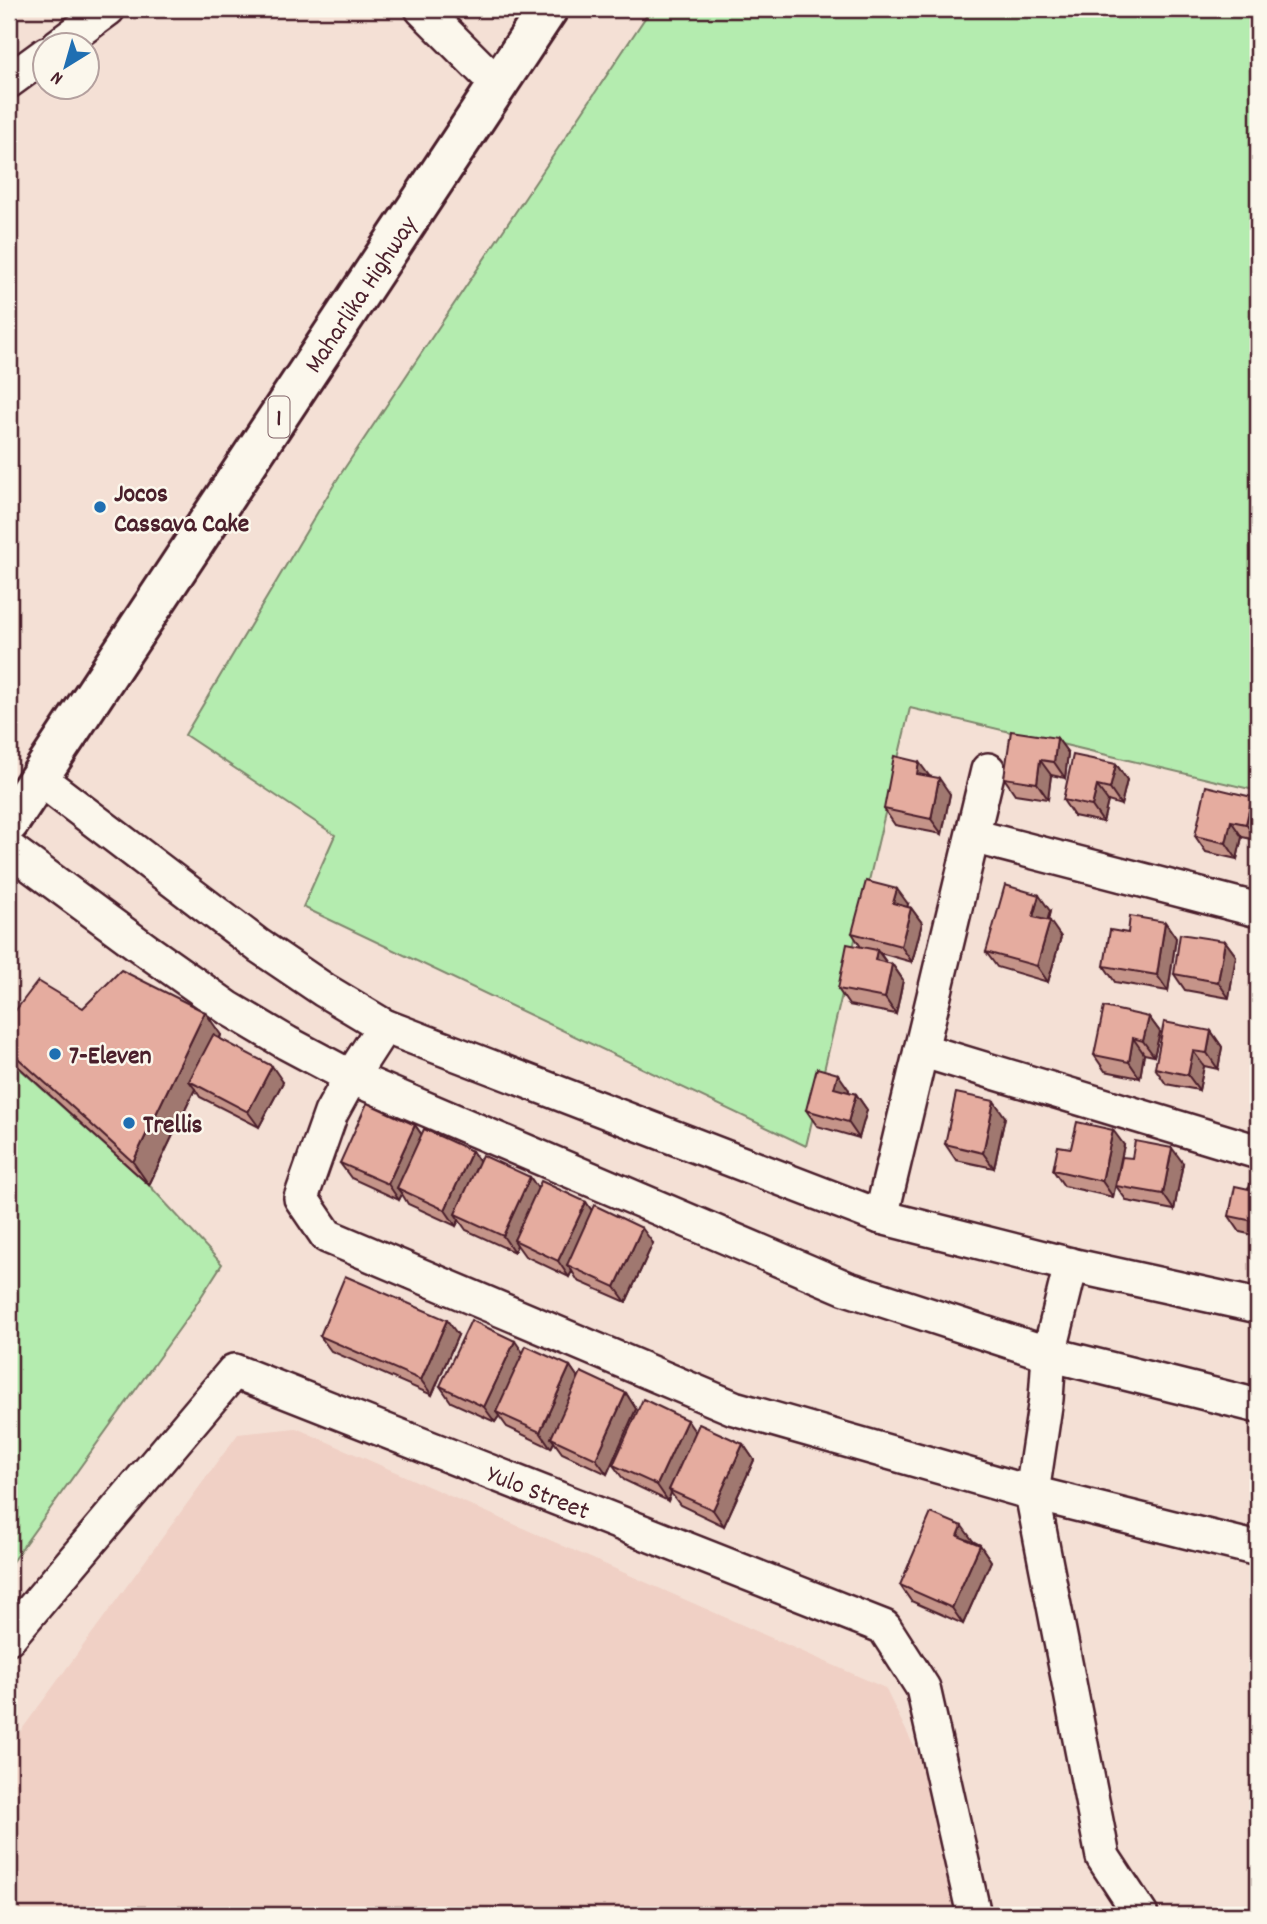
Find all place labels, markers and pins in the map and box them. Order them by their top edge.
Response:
place label: Jocos Cassava Cake [114,477,249,544]
marker: Jocos Cassava Cake [92,499,108,515]
place label: 7-Eleven [69,1039,152,1076]
marker: 7-Eleven [47,1046,63,1062]
place label: Trellis [143,1108,203,1145]
marker: Trellis [121,1115,137,1131]

